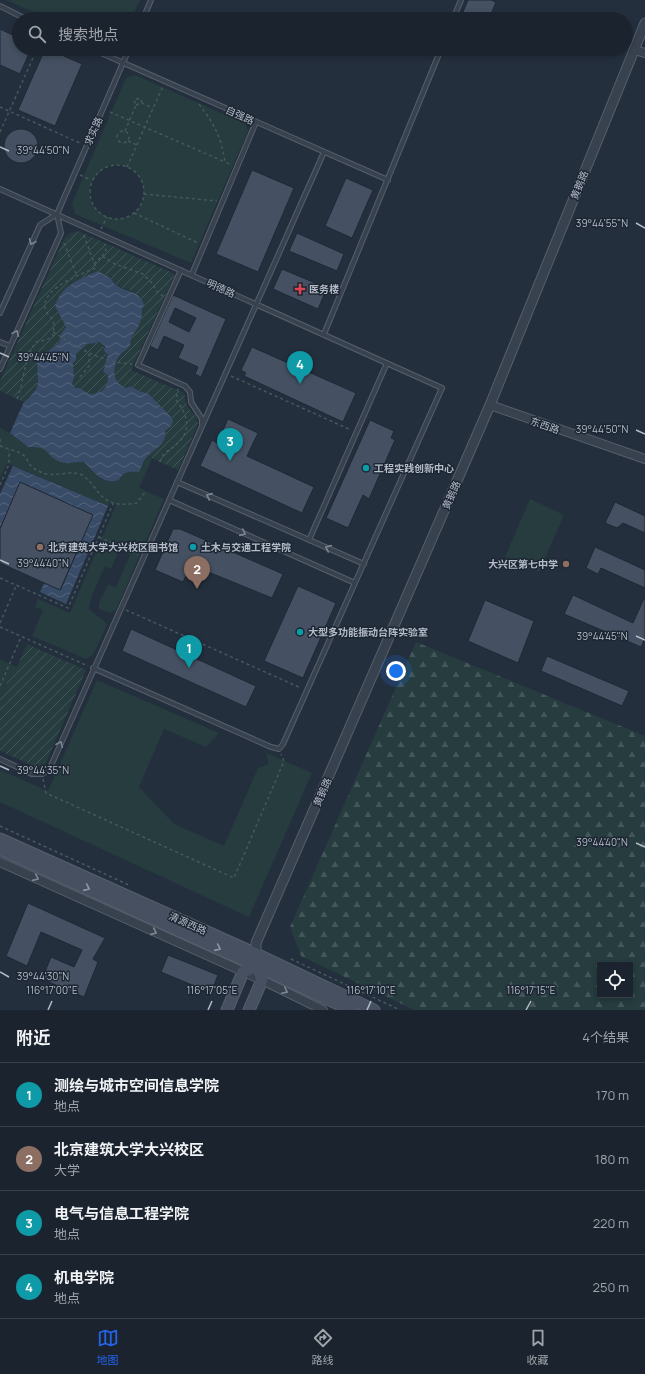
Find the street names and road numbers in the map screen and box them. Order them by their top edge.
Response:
street label: 自强路 [223,103,257,127]
street label: 求实路 [81,114,105,148]
street label: 黄鹅路 [567,168,591,202]
street label: 明德路 [204,276,238,300]
street label: 东西路 [529,413,561,437]
street label: 黄鹅路 [439,478,463,512]
street label: 黄鹅路 [310,775,334,809]
street label: 清源西路 [167,908,209,938]

